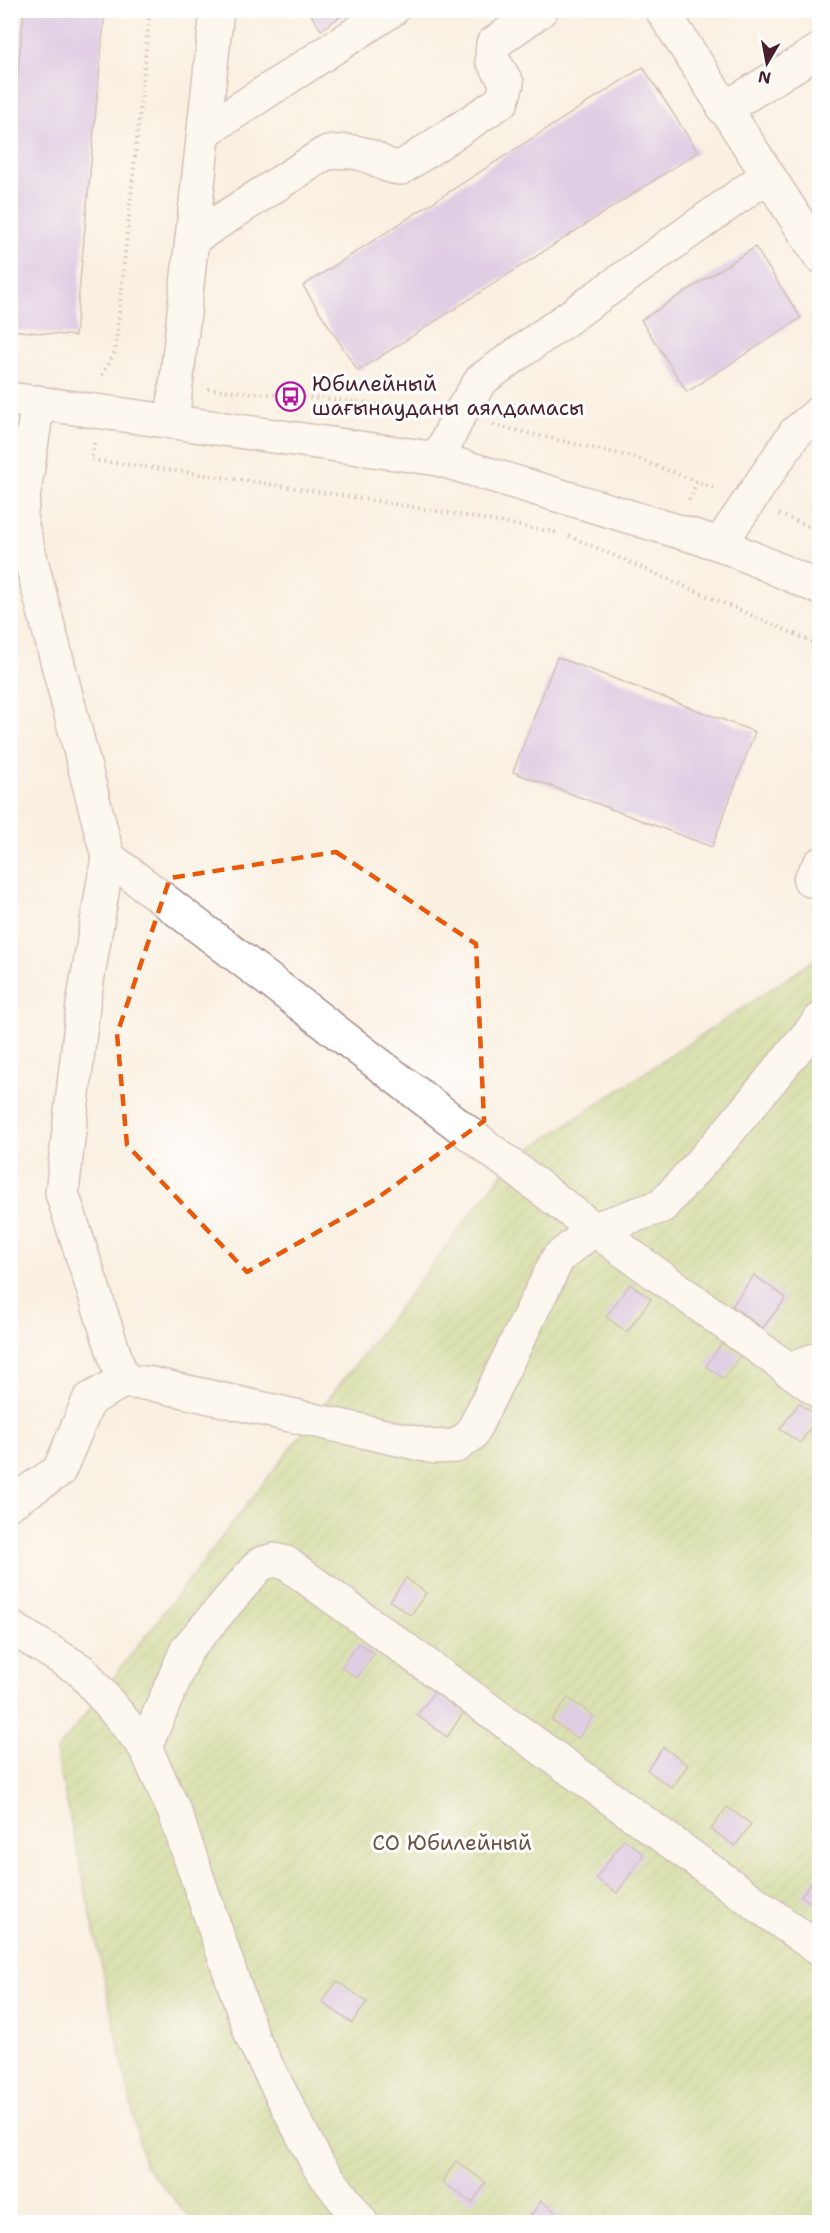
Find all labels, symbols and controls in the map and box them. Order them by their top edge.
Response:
north arrow [737,33,797,93]
text: N [756,66,773,89]
place label: Юбилейный шағынауданы аялдамасы [312,370,584,422]
bus stop icon: Юбилейный шағынауданы аялдамасы [275,380,307,412]
park label: СО Юбилейный [372,1829,532,1857]

